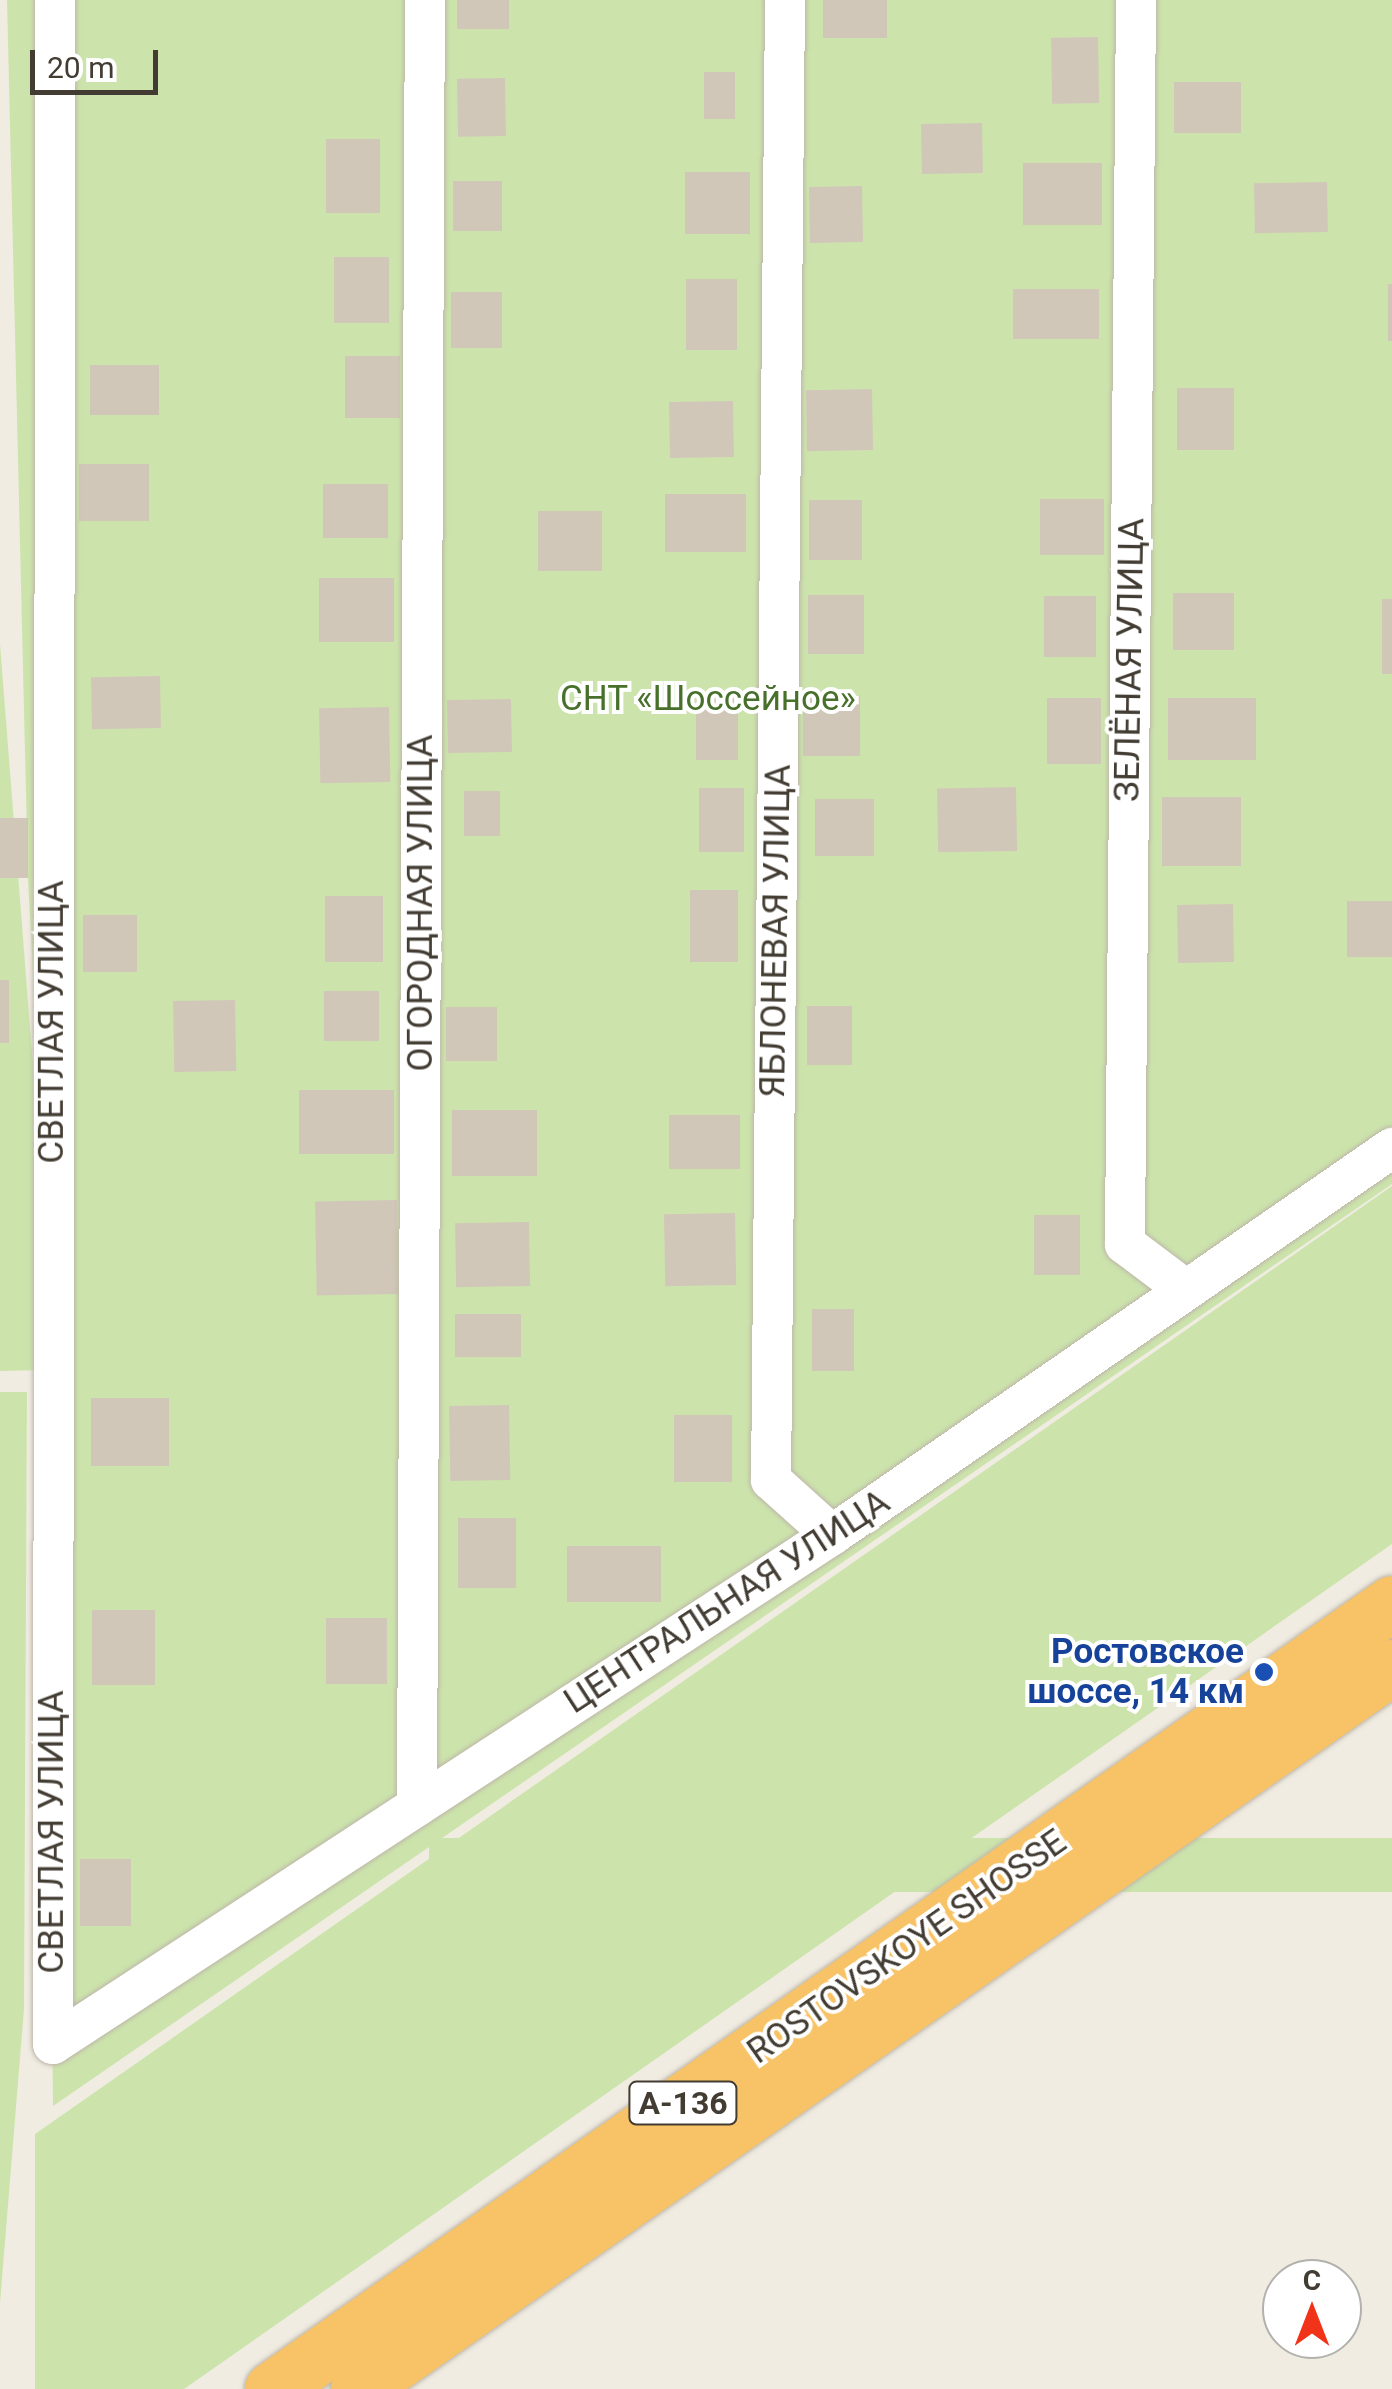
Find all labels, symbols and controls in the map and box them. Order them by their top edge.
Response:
scale bar [35,30,162,92]
text: 20 m [47,50,114,85]
street label: ЗЕЛЁНАЯ УЛИЦА [1107,518,1153,802]
park label: СНТ «Шоссейное» [560,678,856,720]
street label: ОГОРОДНАЯ УЛИЦА [400,734,442,1072]
street label: ЯБЛОНЕВАЯ УЛИЦА [752,764,800,1098]
street label: СВЕТЛАЯ УЛИЦА [31,880,73,1164]
street label: ЦЕНТРАЛЬНАЯ УЛИЦА [557,1481,897,1723]
place label: Ростовское шоссе, 14 км [1027,1631,1244,1713]
marker: Ростовское шоссе, 14 км [1253,1661,1275,1683]
street label: СВЕТЛАЯ УЛИЦА [31,1690,73,1974]
street label: ROSTOVSKOYE SHOSSE [740,1821,1074,2073]
road number: А-136 [628,2076,738,2130]
north arrow [1262,2259,1362,2359]
text: С [1303,2264,1321,2297]

